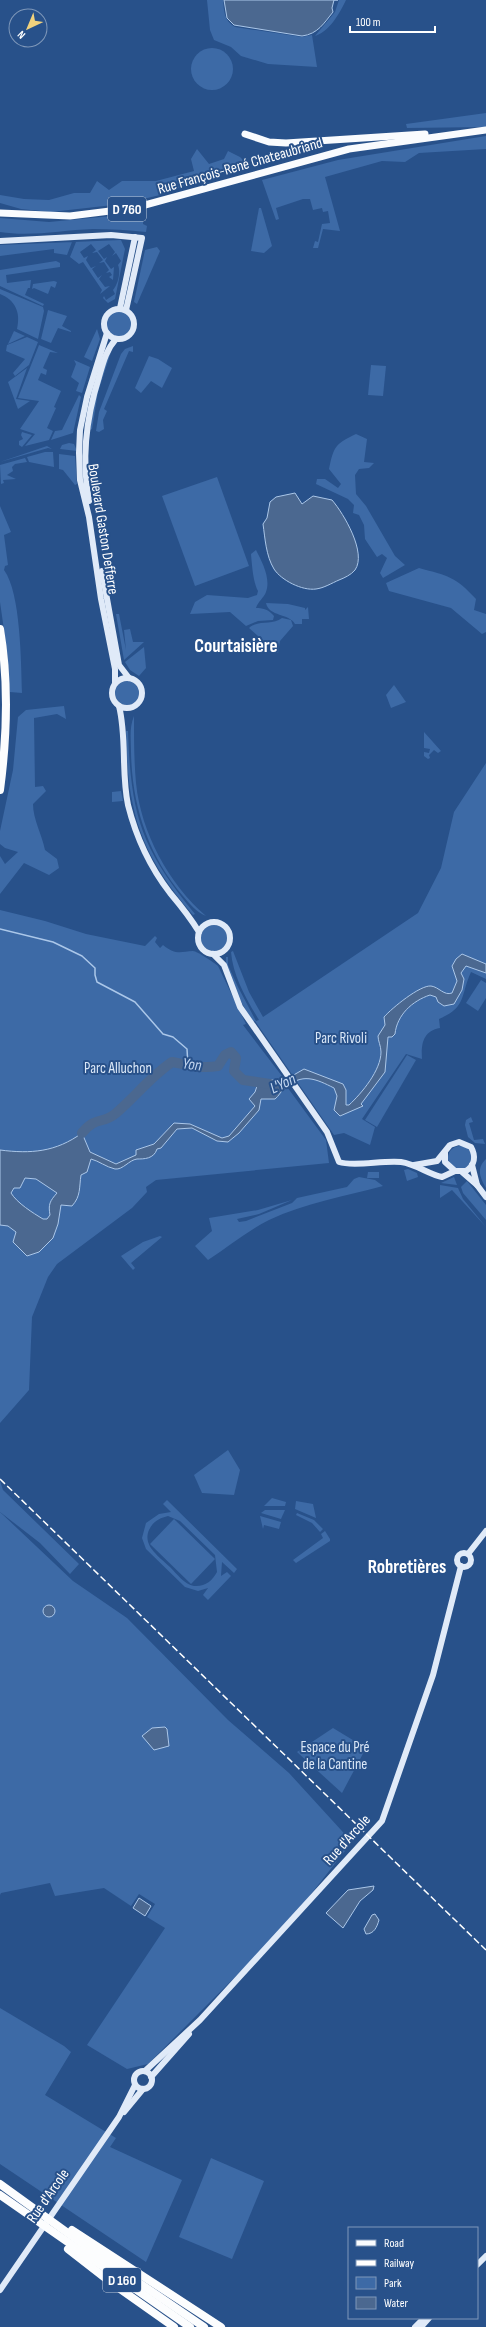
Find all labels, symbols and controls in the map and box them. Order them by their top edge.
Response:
north arrow [8,8,48,48]
scale bar [350,8,435,34]
text: 100 m [356,15,381,30]
text: N [15,28,28,42]
street label: Rue François-René Chateaubriand [155,133,325,199]
road number: D 760 [108,197,146,221]
street label: Boulevard Gaston Defferre [83,462,123,596]
district label: Courtaisière [194,635,278,658]
park label: Parc Rivoli [315,1029,367,1048]
water label: Yon [181,1054,203,1076]
park label: Parc Alluchon [84,1059,152,1078]
water label: L'Yon [267,1070,299,1098]
district label: Robretières [368,1556,446,1579]
park label: Espace du Pré de la Cantine [300,1738,370,1774]
street label: Rue d'Arcole [319,1811,375,1869]
street label: Rue d'Arcole [22,2165,74,2227]
legend [348,2227,478,2319]
text: Road [384,2236,404,2251]
text: Railway [384,2256,415,2271]
road number: D 160 [103,2268,141,2292]
text: Park [384,2276,402,2291]
text: Water [384,2296,408,2311]

